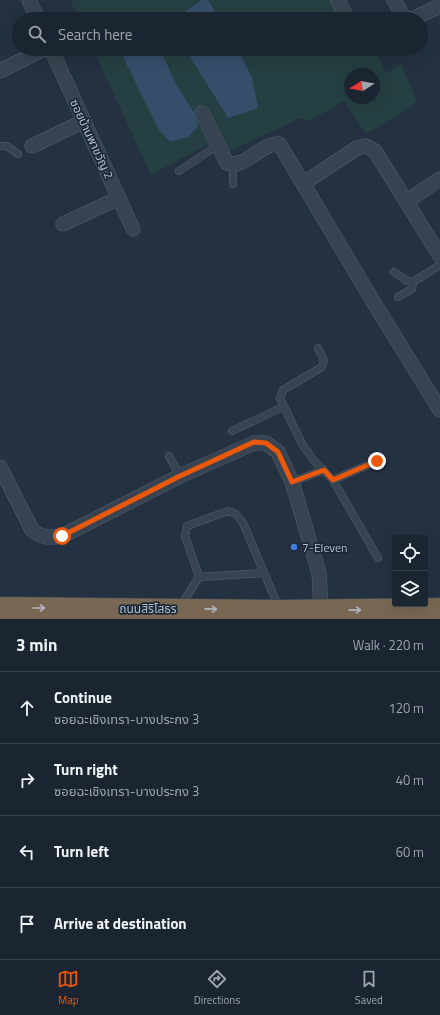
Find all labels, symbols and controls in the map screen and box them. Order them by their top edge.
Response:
search box [12,12,428,56]
icon: search [26,23,48,45]
text: Search here [58,23,132,46]
north arrow [344,68,380,104]
street label: ซอยบ้านพาขวัญ 2 [65,96,119,182]
route end [368,452,386,470]
route start [53,527,71,545]
map controls [392,535,428,607]
button: locate [392,535,428,571]
place label: 7-Eleven [302,538,348,557]
marker: 7-Eleven [289,542,299,552]
button: layers [392,571,428,607]
street label: ถนนสิริโสธร [119,599,177,618]
one-way arrow [32,604,45,612]
one-way arrow [204,605,217,613]
one-way arrow [348,606,361,614]
text: 3 min [16,632,57,658]
text: Walk · 220 m [353,635,424,655]
text: Continue [54,686,112,709]
icon: ahead [16,697,38,719]
text: 120 m [388,698,424,718]
text: ซอยฉะเชิงเทรา-บางประกง 3 [54,709,199,729]
text: Turn right [54,758,118,781]
icon: right [16,769,38,791]
text: 40 m [396,770,424,790]
text: ซอยฉะเชิงเทรา-บางประกง 3 [54,781,199,801]
text: Turn left [54,840,109,863]
icon: left [16,841,38,863]
text: 60 m [396,842,424,862]
text: Arrive at destination [54,912,187,935]
icon: arrive [16,913,38,935]
tab: Map [57,968,79,1008]
tab: Directions [194,968,240,1008]
tab: Saved [355,968,383,1008]

